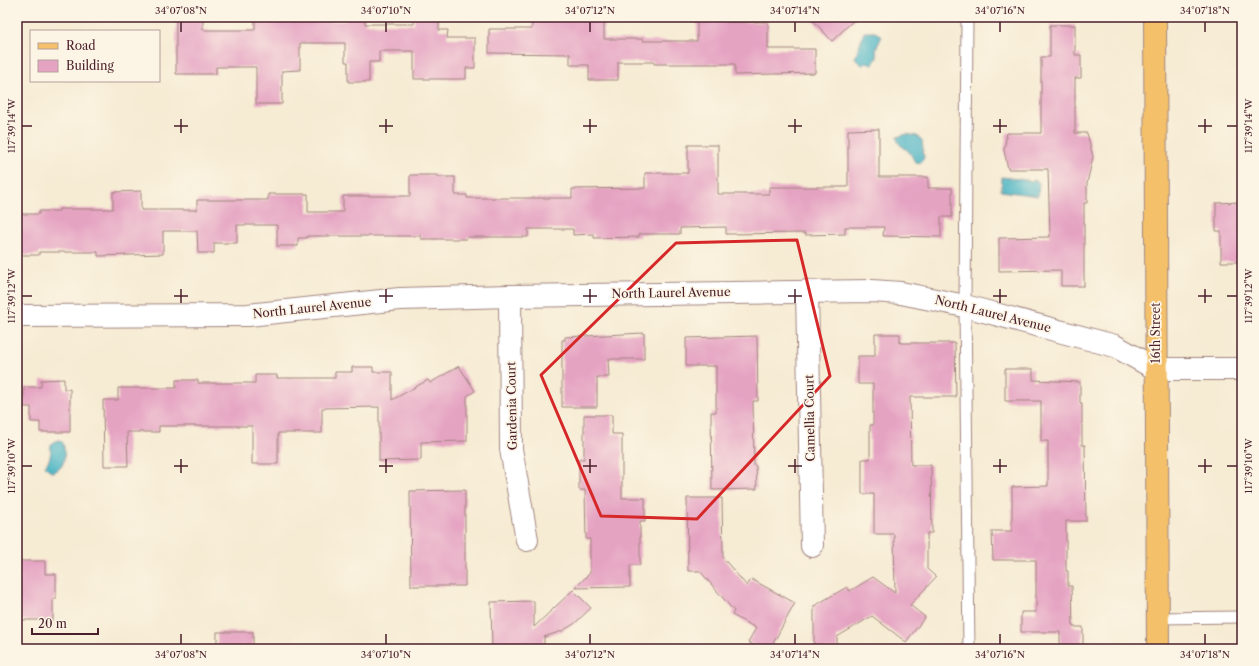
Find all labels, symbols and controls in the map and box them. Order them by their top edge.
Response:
text: 34°07'08"N [155,4,207,17]
text: 34°07'10"N [361,4,411,17]
text: 34°07'12"N [565,4,615,17]
text: 34°07'14"N [770,4,820,17]
text: 34°07'16"N [975,4,1025,17]
text: 34°07'18"N [1180,4,1230,17]
legend [30,30,160,82]
text: Road [66,38,96,53]
text: Building [66,58,114,73]
text: 117°39'14"W [5,98,18,153]
text: 117°39'14"W [1242,98,1255,153]
text: 117°39'12"W [5,268,18,323]
text: 117°39'12"W [1242,268,1255,323]
street label: North Laurel Avenue [611,284,731,301]
street label: North Laurel Avenue [934,292,1053,335]
street label: North Laurel Avenue [252,294,372,321]
street label: 16th Street [1148,302,1163,364]
street label: Gardenia Court [503,361,520,451]
street label: Camellia Court [801,374,818,462]
text: 117°39'10"W [5,437,18,494]
text: 117°39'10"W [1242,437,1255,494]
scale bar [32,610,98,636]
text: 20 m [38,616,67,631]
text: 34°07'08"N [155,648,207,661]
text: 34°07'10"N [361,648,411,661]
text: 34°07'12"N [565,648,615,661]
text: 34°07'14"N [770,648,820,661]
text: 34°07'16"N [975,648,1025,661]
text: 34°07'18"N [1180,648,1230,661]

